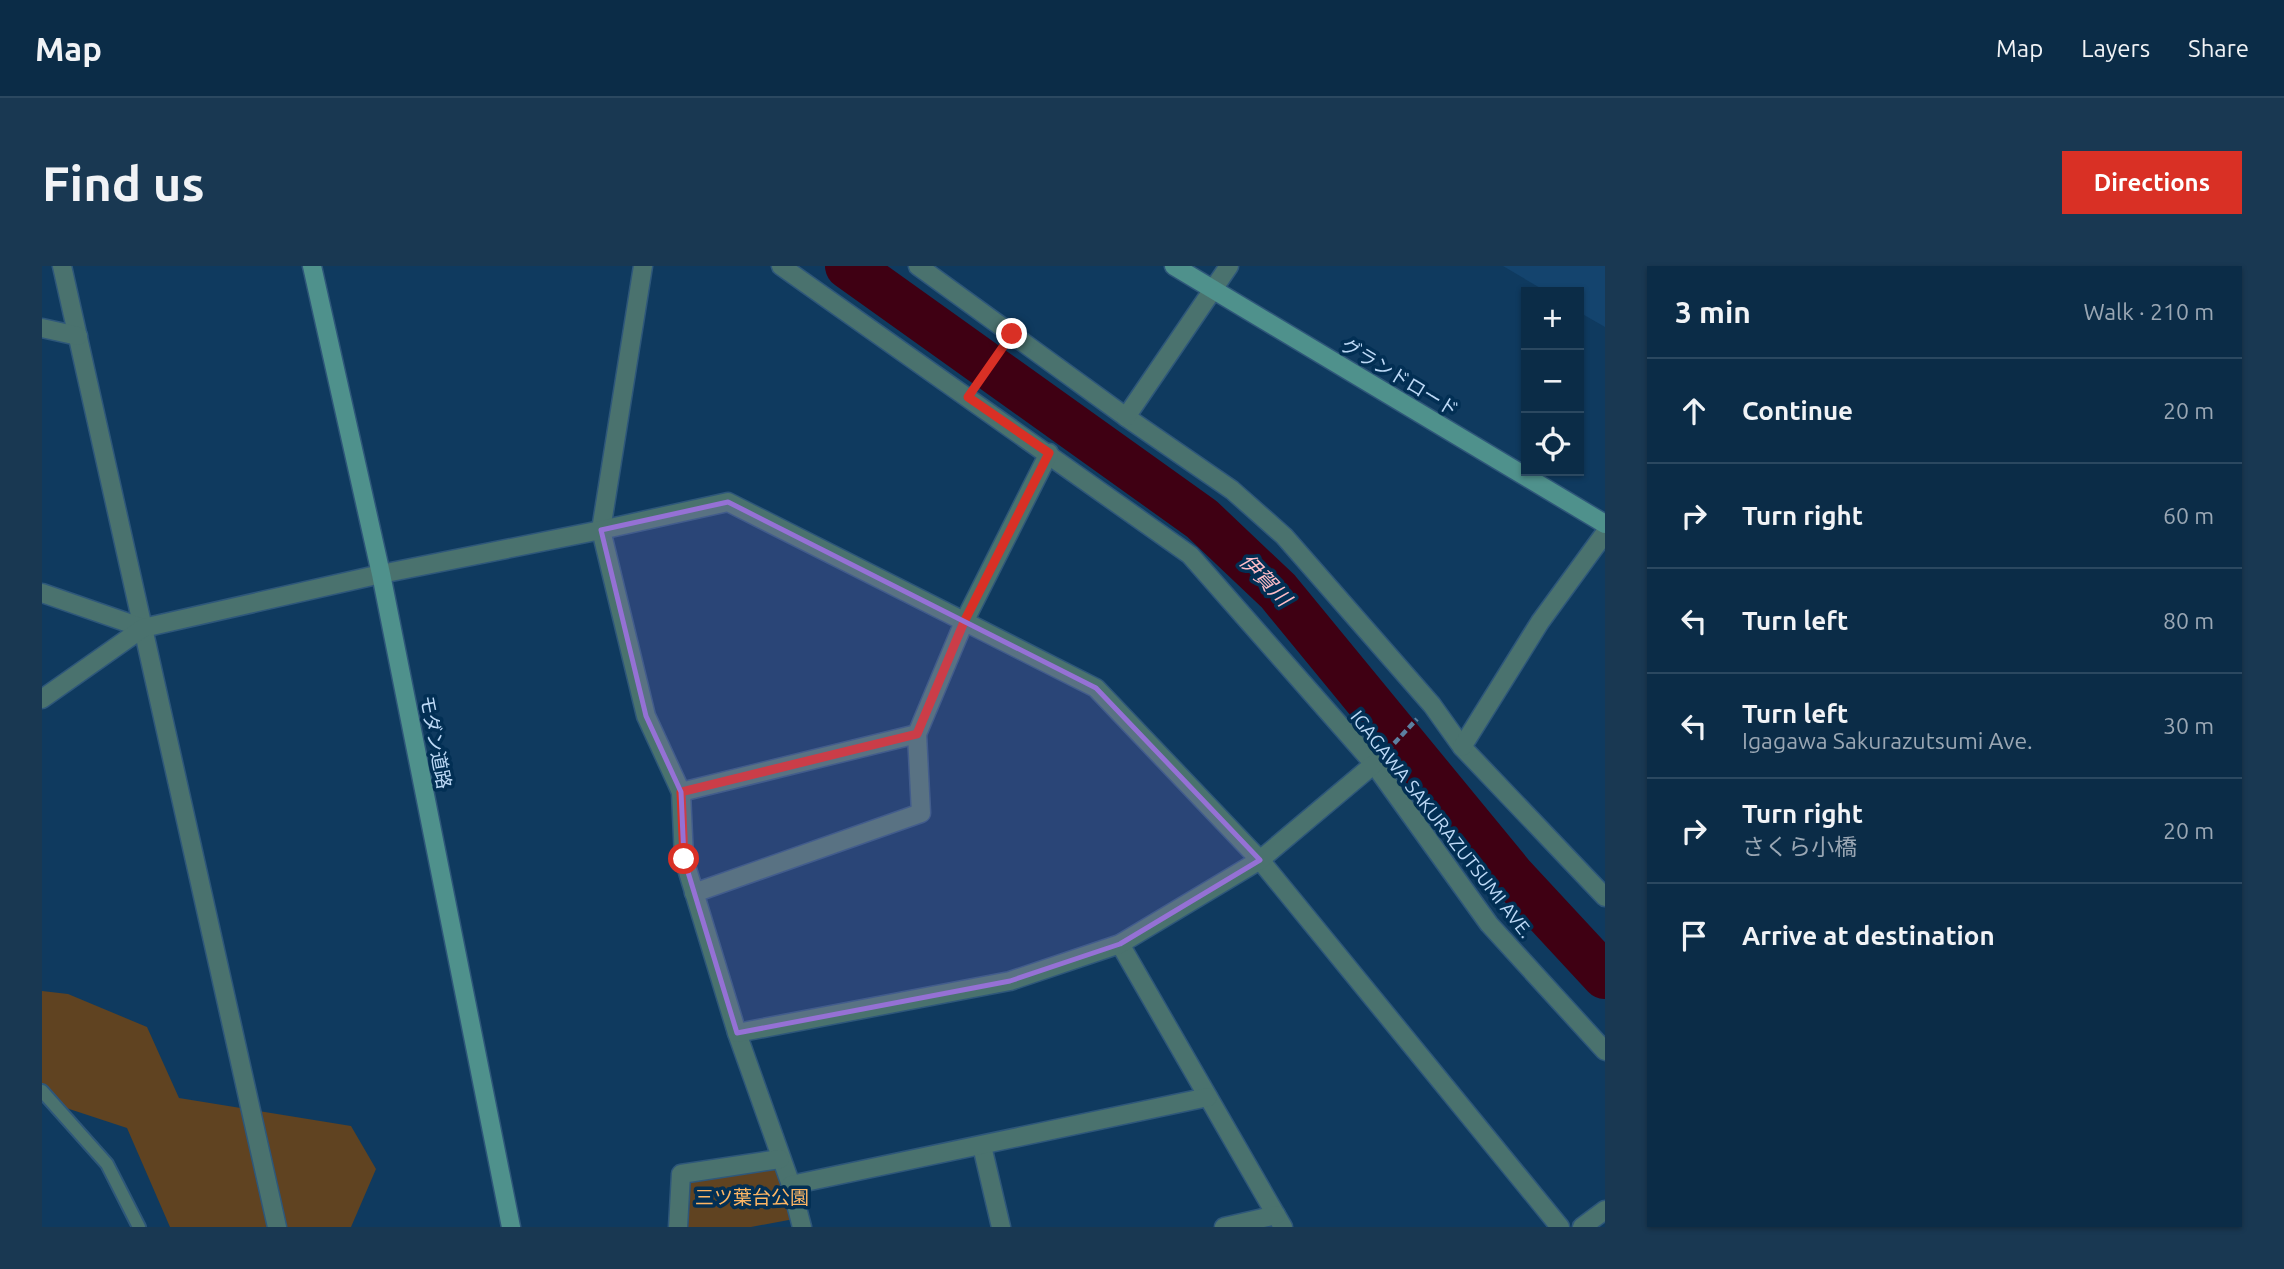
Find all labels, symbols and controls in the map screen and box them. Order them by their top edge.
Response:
text: Map [35,30,102,67]
text: Map [1996,35,2043,62]
text: Layers [2081,35,2150,62]
text: Share [2188,35,2249,62]
button: Directions [2062,151,2242,214]
text: Find us [42,155,205,210]
map controls [1521,287,1584,476]
button: + [1521,287,1584,350]
text: 3 min [1675,295,1751,329]
text: Walk · 210 m [2083,299,2214,324]
route end [996,318,1027,349]
street label: グランドロード [1337,333,1463,421]
button: − [1521,350,1584,413]
icon: ahead [1675,392,1713,430]
text: Continue [1742,396,1853,425]
text: 20 m [2163,398,2214,423]
button: locate [1521,413,1584,476]
icon: right [1675,497,1713,535]
text: Turn right [1742,501,1863,530]
text: 60 m [2163,503,2214,528]
water label: 伊賀川 [1235,548,1298,612]
icon: left [1675,602,1713,640]
text: Turn left [1742,606,1848,635]
text: 80 m [2163,608,2214,633]
street label: モダン道路 [416,693,456,791]
text: Turn left [1742,699,1848,728]
street label: IGAGAWA SAKURAZUTSUMI AVE. [1346,706,1538,942]
icon: left [1675,707,1713,745]
text: 30 m [2163,713,2214,738]
text: Igagawa Sakurazutsumi Ave. [1742,728,2033,753]
text: Turn right [1742,799,1863,828]
icon: right [1675,812,1713,850]
text: 20 m [2163,818,2214,843]
text: さくら小橋 [1742,834,1857,859]
route start [668,843,699,874]
icon: arrive [1675,917,1713,955]
text: Arrive at destination [1742,921,1995,950]
park label: 三ツ葉台公園 [695,1186,809,1208]

